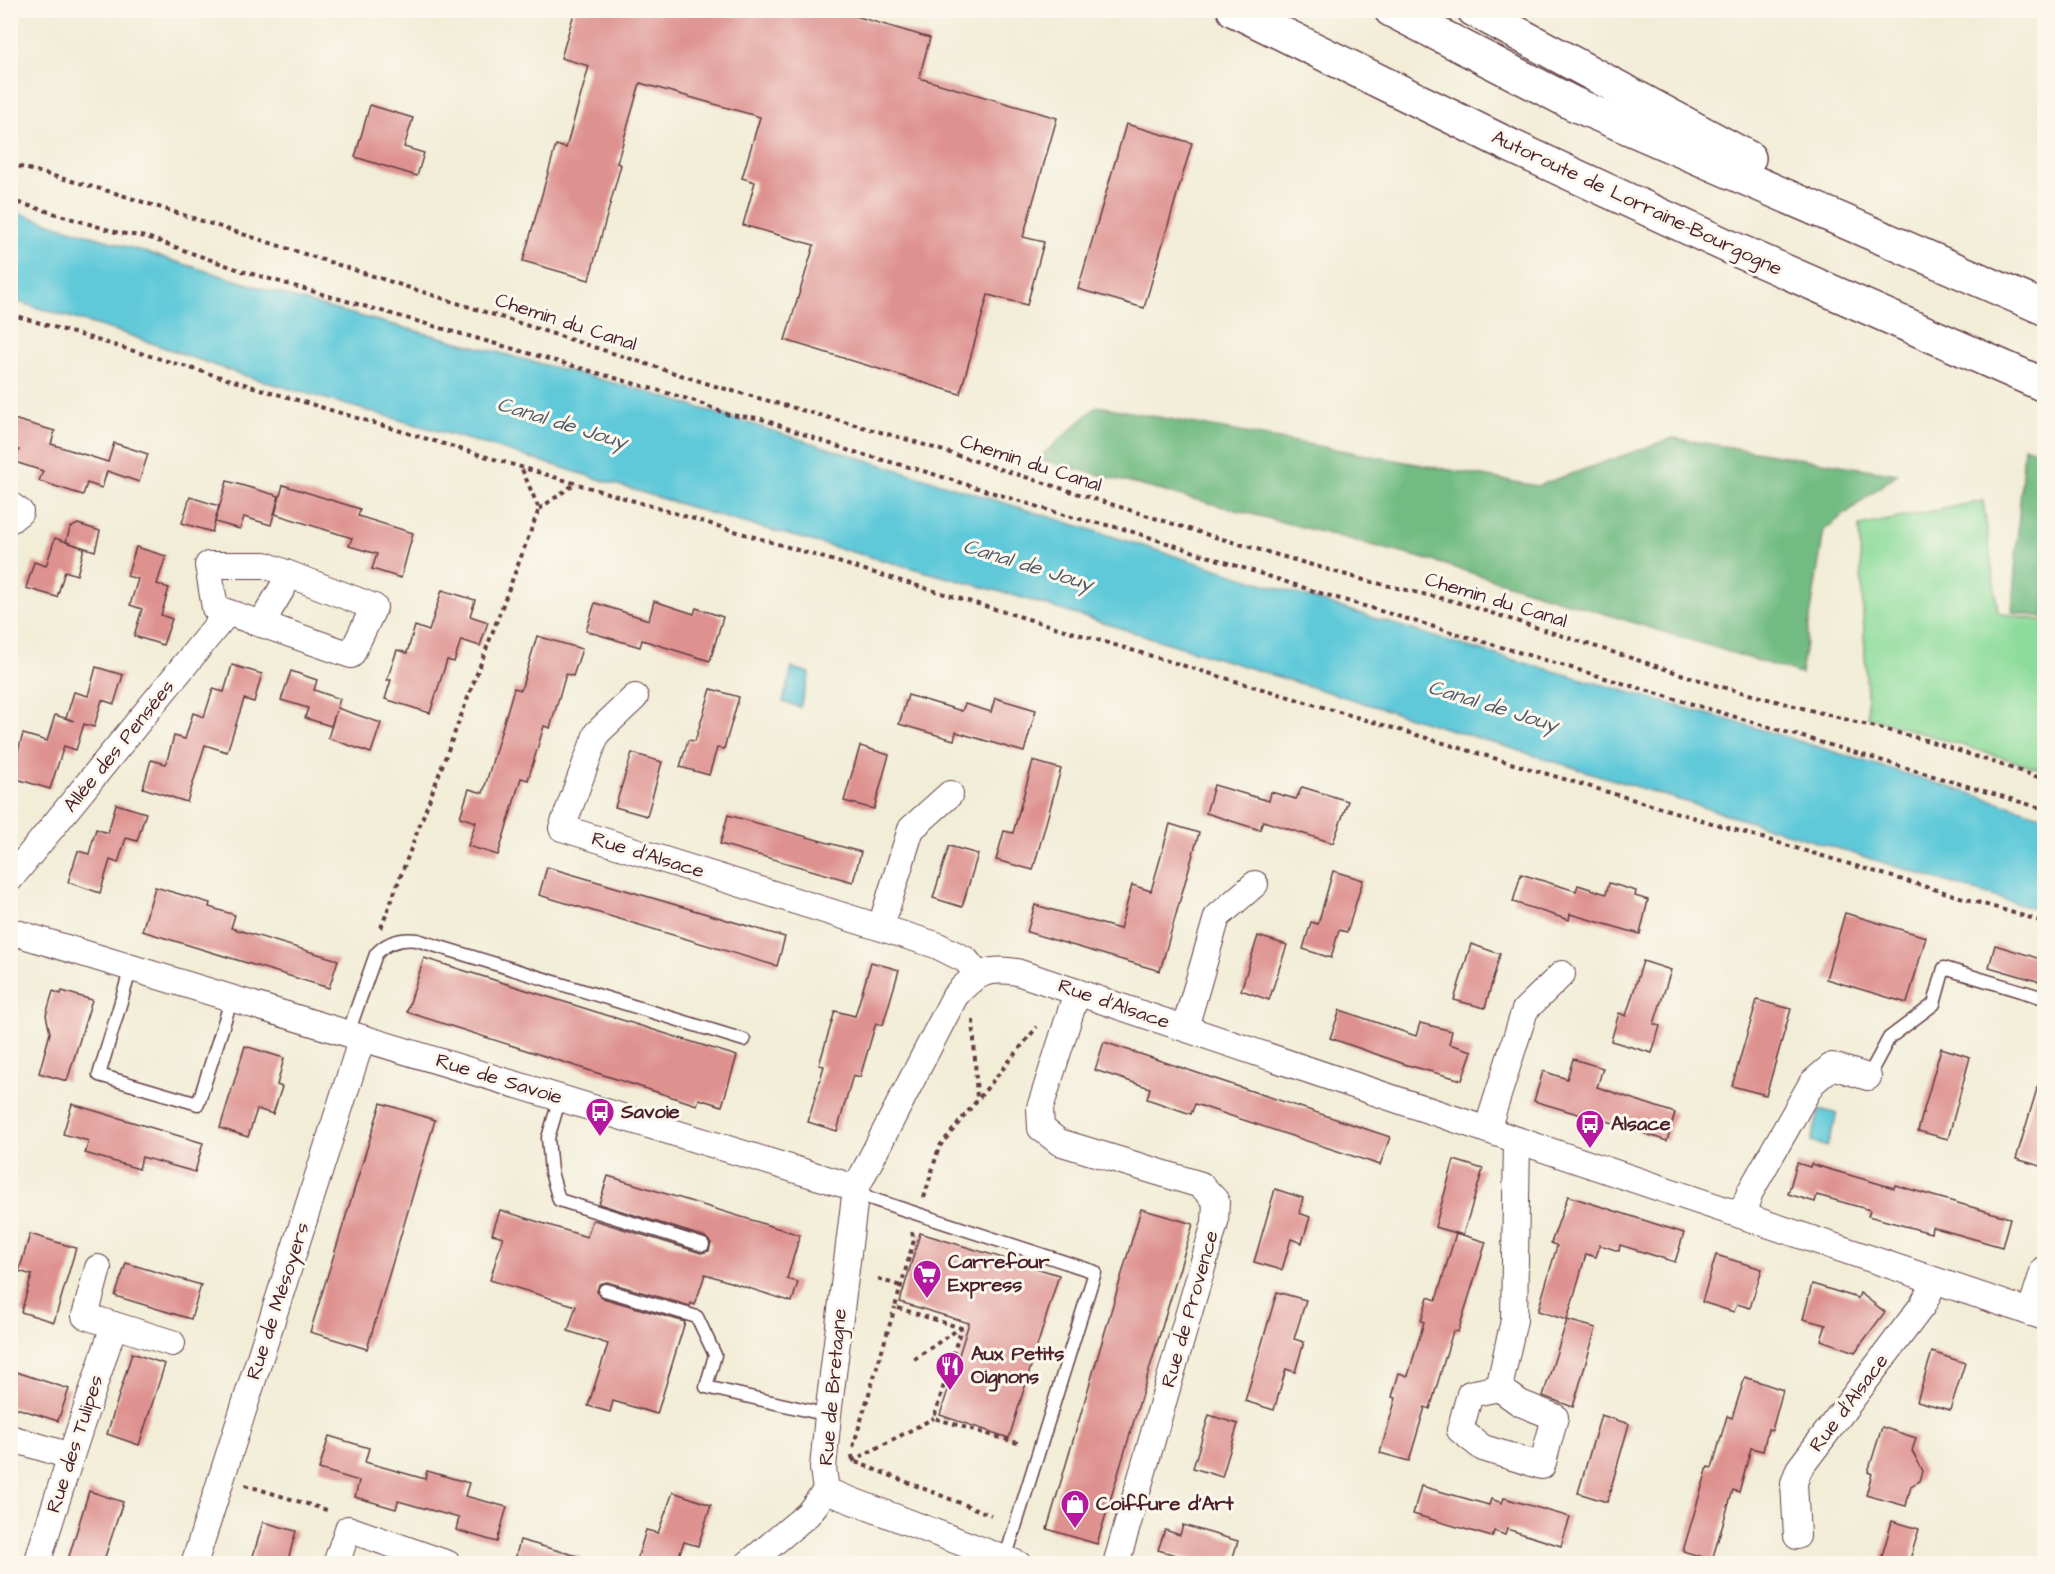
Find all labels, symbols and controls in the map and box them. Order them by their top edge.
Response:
street label: Autoroute de Lorraine-Bourgogne [1487,123,1787,284]
street label: Chemin du Canal [492,286,640,358]
water label: Canal de Jouy [493,390,633,458]
street label: Chemin du Canal [957,427,1105,499]
water label: Canal de Jouy [959,532,1099,600]
street label: Chemin du Canal [1421,565,1571,635]
water label: Canal de Jouy [1424,673,1564,741]
street label: Allée des Pensées [57,674,181,818]
street label: Rue d'Alsace [588,825,708,885]
street label: Rue d'Alsace [1054,972,1174,1036]
street label: Rue de Savoie [432,1046,566,1112]
bus stop icon: Savoie [584,1096,616,1138]
place label: Savoie [620,1098,680,1126]
bus stop icon: Alsace [1574,1108,1606,1150]
place label: Alsace [1611,1110,1671,1138]
street label: Rue de Mésoyers [239,1219,318,1384]
street label: Rue de Provence [1154,1227,1226,1391]
place label: Carrefour Express [948,1248,1051,1299]
supermarket icon: Carrefour Express [911,1258,943,1300]
street label: Rue de Bretagne [812,1307,855,1467]
place label: Aux Petits Oignons [971,1340,1064,1392]
street label: Rue d'Alsace [1803,1348,1895,1458]
restaurant icon: Aux Petits Oignons [934,1350,966,1392]
street label: Rue des Tulipes [40,1372,110,1516]
shop icon: Coiffure d'Art [1059,1488,1091,1530]
place label: Coiffure d'Art [1096,1490,1235,1518]

